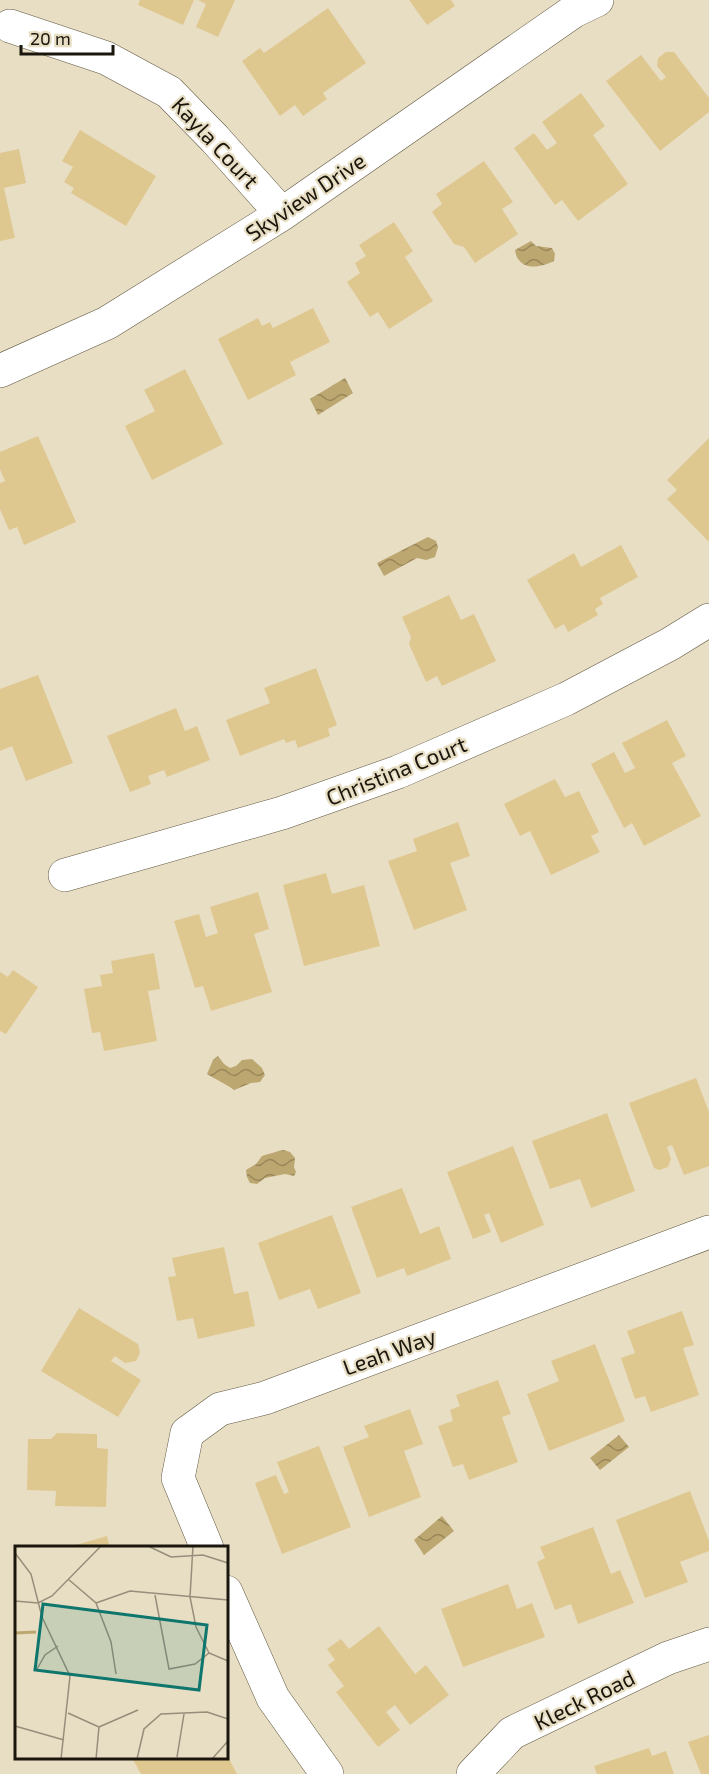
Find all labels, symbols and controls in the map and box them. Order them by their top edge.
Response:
scale bar [21,18,112,56]
text: 20 m [30,27,71,49]
street label: Kayla Court [167,91,265,193]
street label: Skyview Drive [240,146,370,246]
street label: Christina Court [322,730,470,810]
street label: Leah Way [339,1322,439,1380]
inset map [15,1546,228,1759]
street label: Kleck Road [529,1663,639,1735]

